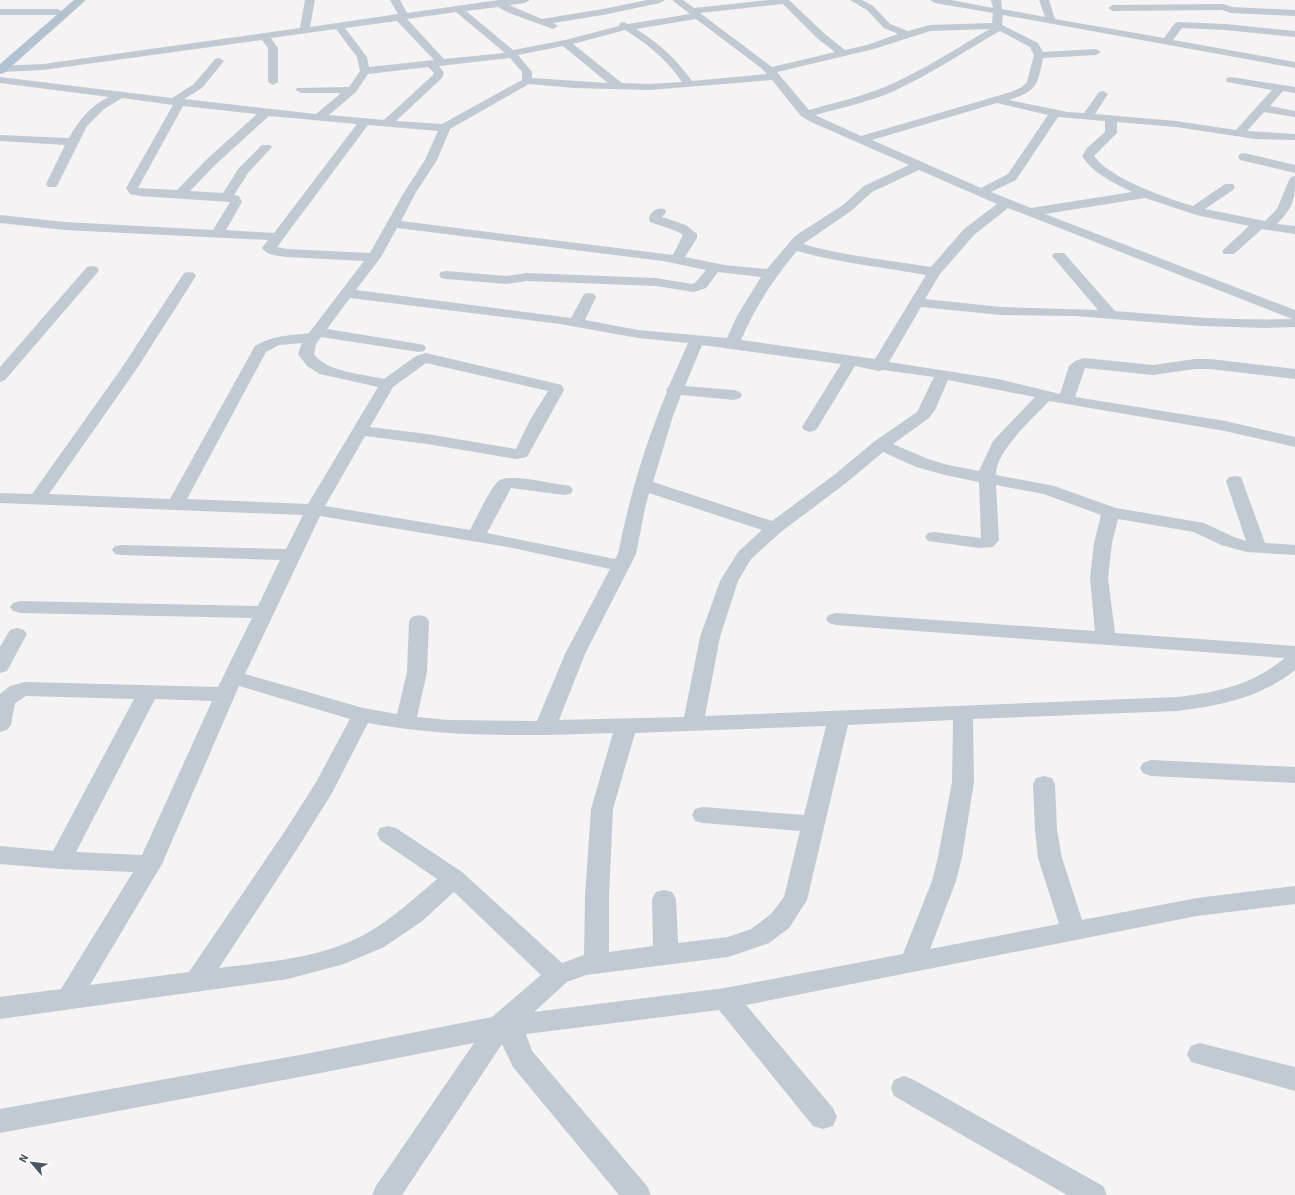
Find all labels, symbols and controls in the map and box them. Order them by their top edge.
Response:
north arrow [12,1143,52,1183]
text: N [16,1152,31,1165]

